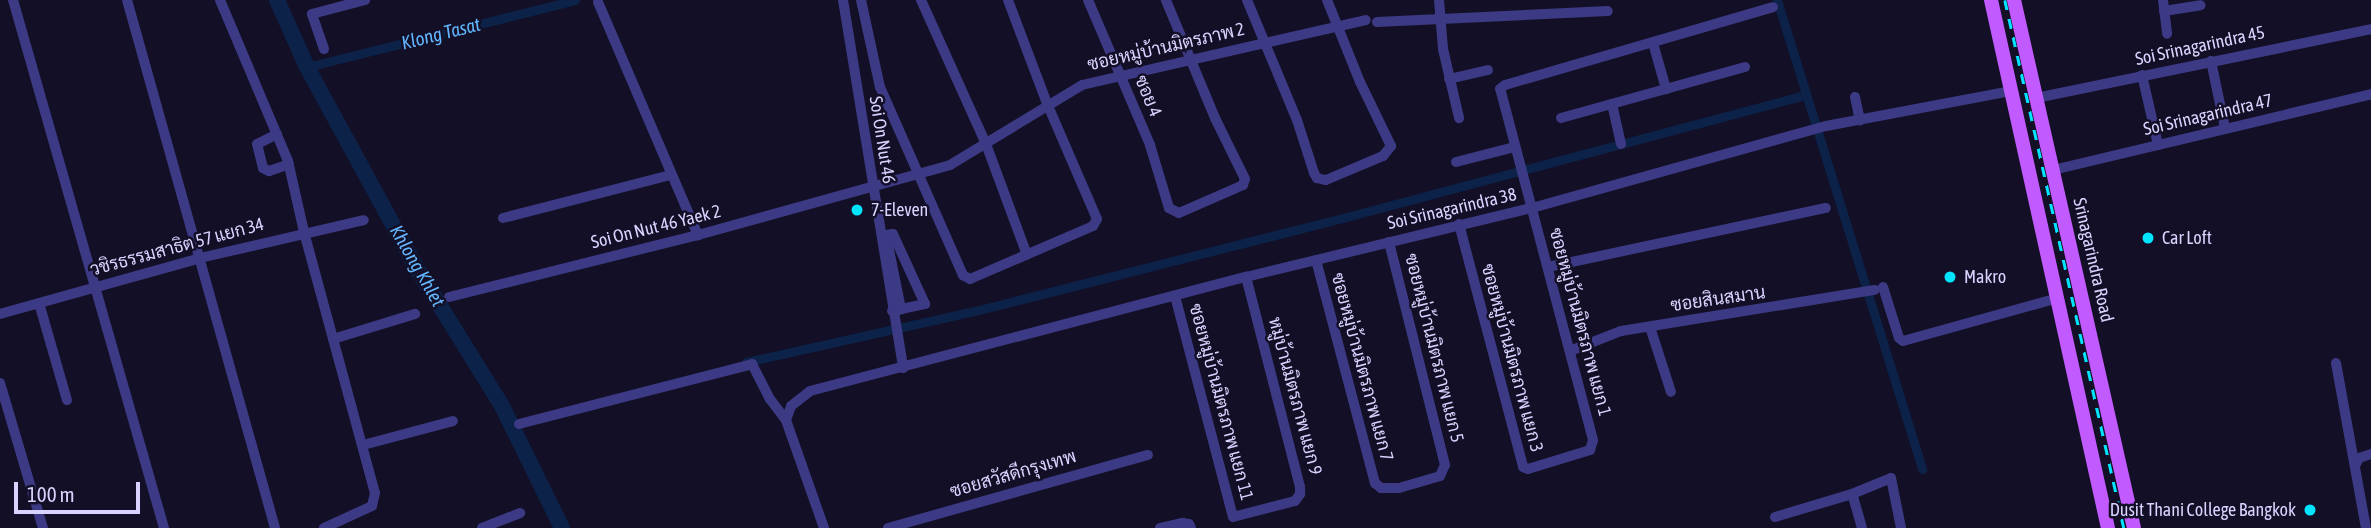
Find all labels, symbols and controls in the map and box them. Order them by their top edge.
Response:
water label: Klong Tasat [399,13,483,55]
street label: ซอยหมู่บ้านมิตรภาพ 2 [1085,18,1247,76]
street label: Soi Srinagarindra 45 [2133,22,2267,70]
street label: ซอย 4 [1130,72,1166,120]
street label: Soi Srinagarindra 47 [2141,90,2275,140]
street label: Soi On Nut 46 [864,95,900,185]
street label: Soi Srinagarindra 38 [1385,184,1519,234]
street label: Srinagarindra Road [2068,196,2118,324]
place label: 7-Eleven [871,199,928,221]
street label: Soi On Nut 46 Yaek 2 [589,200,723,254]
marker: 7-Eleven [849,202,865,218]
street label: วชิรธรรมสาธิต 57 แยก 34 [88,213,266,281]
water label: Khlong Khlet [385,221,449,311]
street label: ซอยหมู่บ้านมิตรภาพ แยก 1 [1544,225,1616,419]
place label: Car Loft [2162,227,2212,249]
marker: Car Loft [2140,230,2156,246]
street label: ซอยหมู่บ้านมิตรภาพ แยก 5 [1400,251,1468,445]
street label: ซอยหมู่บ้านมิตรภาพ แยก 3 [1476,261,1548,455]
place label: Makro [1964,266,2006,288]
marker: Makro [1942,269,1958,285]
street label: ซอยหมู่บ้านมิตรภาพ แยก 7 [1326,270,1398,464]
street label: ซอยสินสมาน [1669,282,1767,316]
street label: ซอยหมู่บ้านมิตรภาพ แยก 11 [1184,301,1258,503]
street label: หมู่บ้านมิตรภาพ แยก 9 [1264,315,1326,477]
street label: ซอยสวัสดีกรุงเทพ [947,446,1079,502]
scale bar [18,468,144,512]
text: 100 m [27,482,75,506]
place label: Dusit Thani College Bangkok [2110,499,2296,521]
marker: Dusit Thani College Bangkok [2302,502,2318,518]

